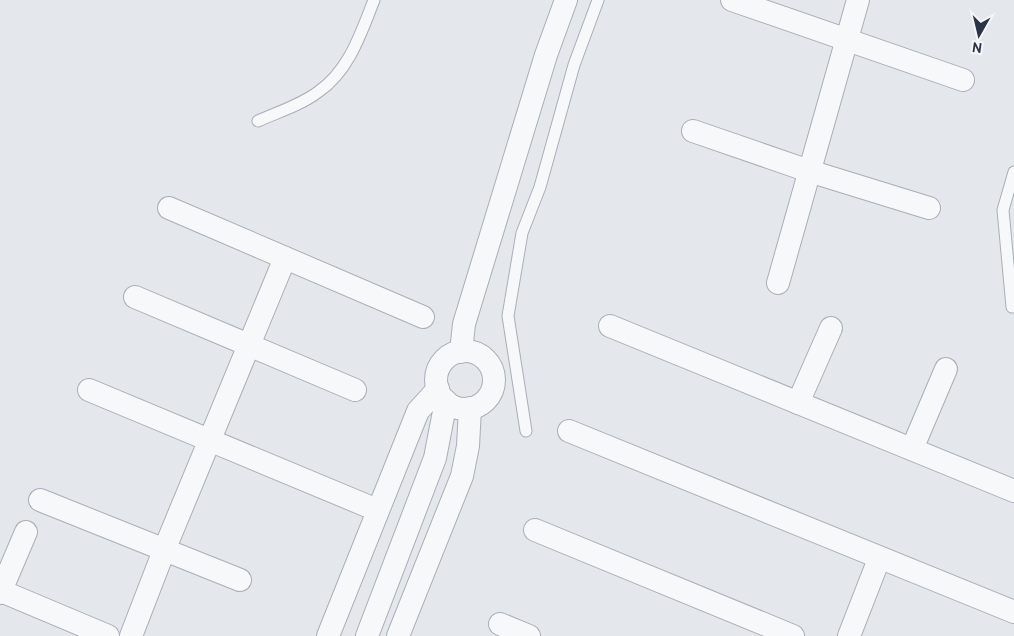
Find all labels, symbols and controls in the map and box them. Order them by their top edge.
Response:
north arrow [954,10,1004,60]
text: N [971,37,984,56]

